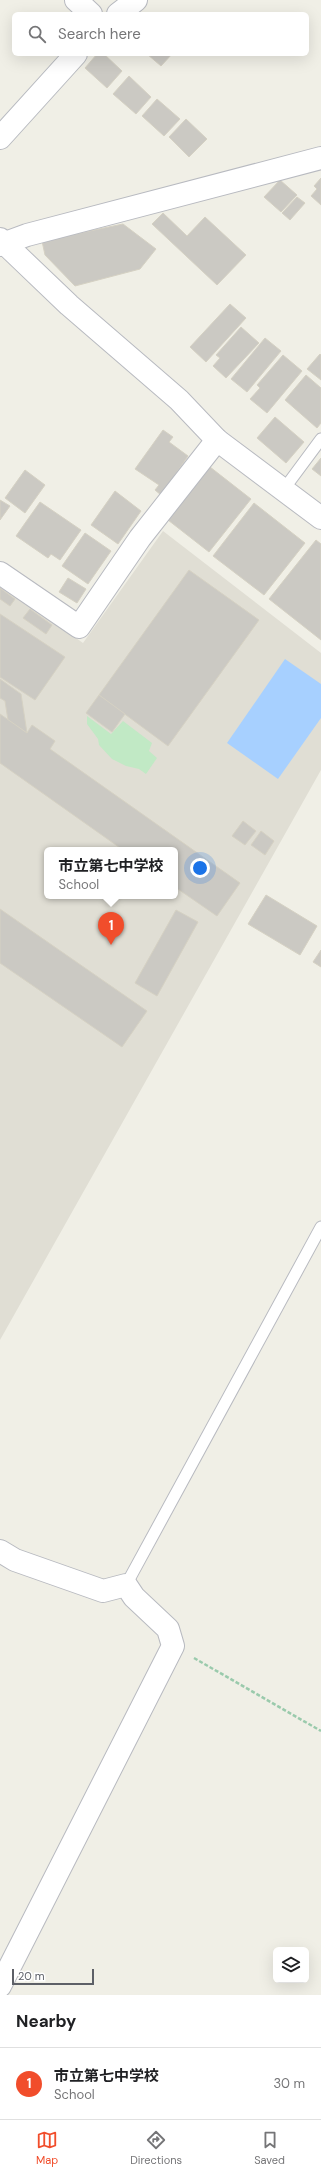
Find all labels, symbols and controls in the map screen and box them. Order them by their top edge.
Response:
search box [12,12,309,56]
icon: search [26,23,48,45]
text: Search here [58,24,141,44]
popup [44,847,178,899]
text: 市立第七中学校 [58,856,164,876]
your location [190,858,210,878]
text: School [58,876,99,893]
pin: 1 [98,912,124,945]
map controls [273,1947,309,1983]
button: layers [273,1947,309,1983]
scale bar [12,1967,94,1986]
text: 20 m [18,1969,44,1983]
text: Nearby [16,2010,76,2032]
text: 市立第七中学校 [54,2066,159,2086]
text: 1 [27,2075,31,2092]
text: 30 m [273,2075,305,2092]
text: School [54,2086,95,2103]
tab: Map [36,2129,58,2167]
tab: Directions [130,2129,182,2167]
tab: Saved [254,2129,285,2167]

